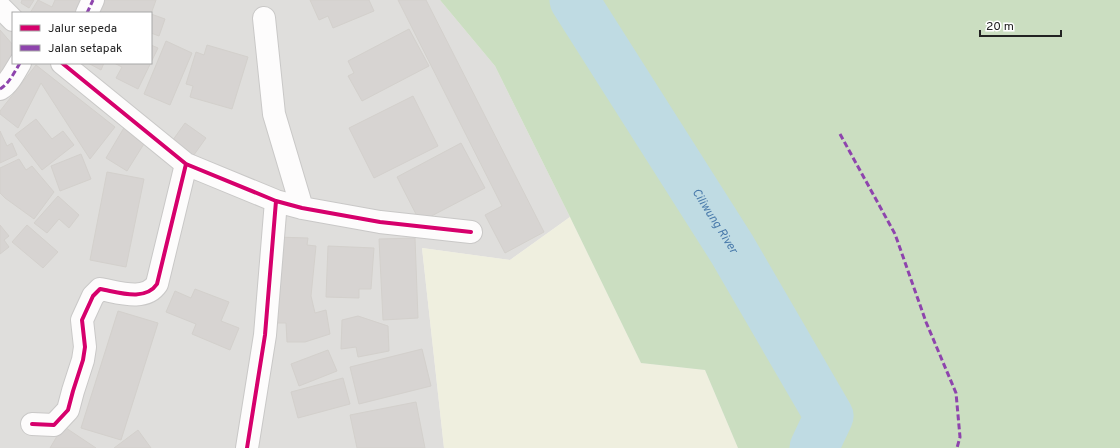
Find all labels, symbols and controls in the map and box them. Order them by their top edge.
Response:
legend [12,12,152,64]
scale bar [980,12,1061,38]
text: 20 m [986,19,1014,35]
text: Jalur sepeda [48,21,117,37]
text: Jalan setapak [48,41,122,57]
water label: Ciliwung River [688,186,742,258]

